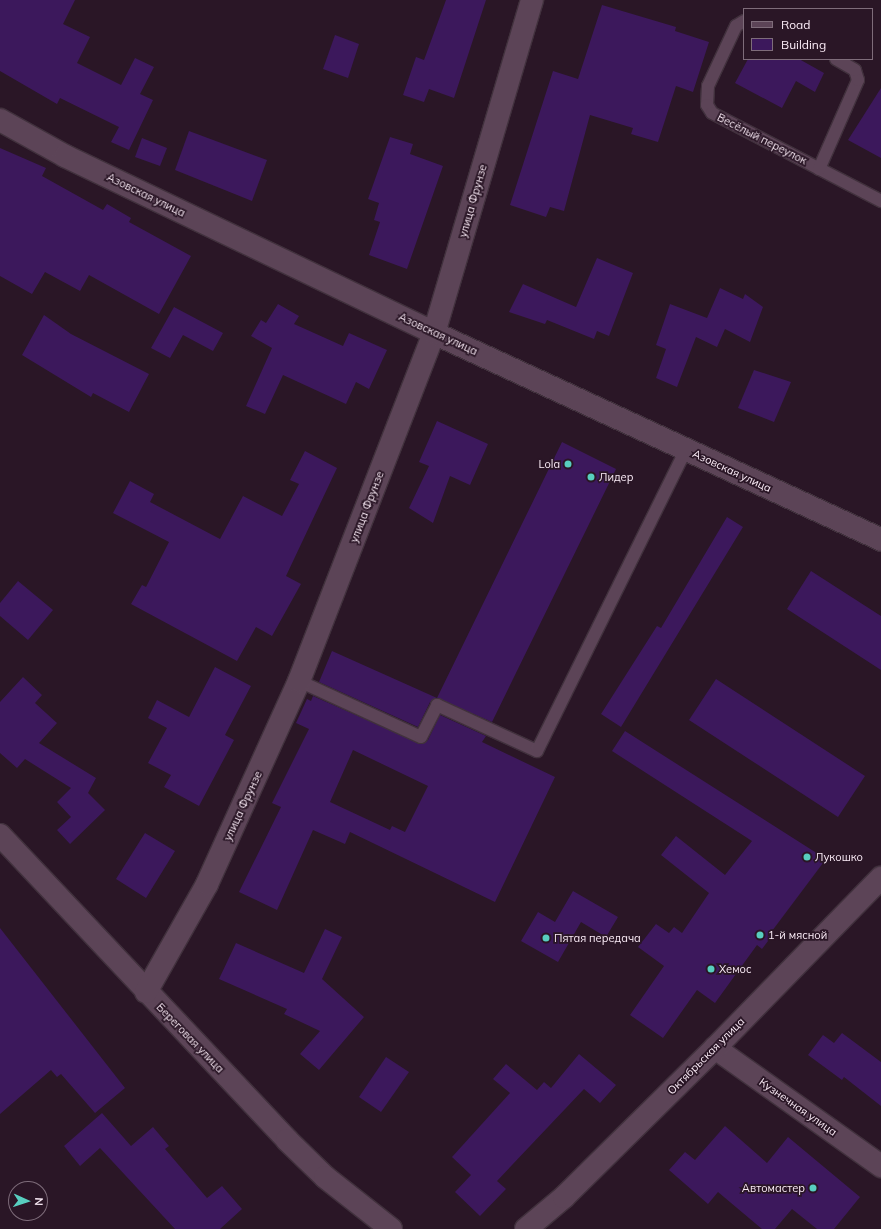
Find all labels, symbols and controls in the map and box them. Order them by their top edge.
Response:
legend [743,8,873,60]
text: Road [781,17,810,32]
text: Building [781,37,826,52]
street label: Весёлый переулок [715,111,809,167]
street label: улица Фрунзе [456,163,490,239]
street label: Азовская улица [105,170,187,220]
street label: Азовская улица [397,310,479,358]
street label: Азовская улица [691,447,773,495]
place label: Lola [539,457,560,471]
marker: Lola [563,459,573,469]
street label: улица Фрунзе [347,469,387,545]
place label: Лидер [599,470,633,484]
marker: Лидер [586,472,596,482]
street label: улица Фрунзе [221,769,265,843]
place label: Лукошко [815,850,863,864]
marker: Лукошко [802,852,812,862]
place label: 1-й мясной [768,928,827,942]
marker: 1-й мясной [755,930,765,940]
place label: Пятая передача [554,931,641,945]
marker: Пятая передача [541,933,551,943]
place label: Хемос [719,962,752,976]
marker: Хемос [706,964,716,974]
street label: Береговая улица [153,1001,227,1075]
street label: Октябрьская улица [665,1015,747,1097]
street label: Кузнечная улица [757,1075,839,1139]
north arrow [8,1181,48,1221]
place label: Автомастер [742,1181,805,1195]
marker: Автомастер [808,1183,818,1193]
text: N [32,1197,46,1206]

